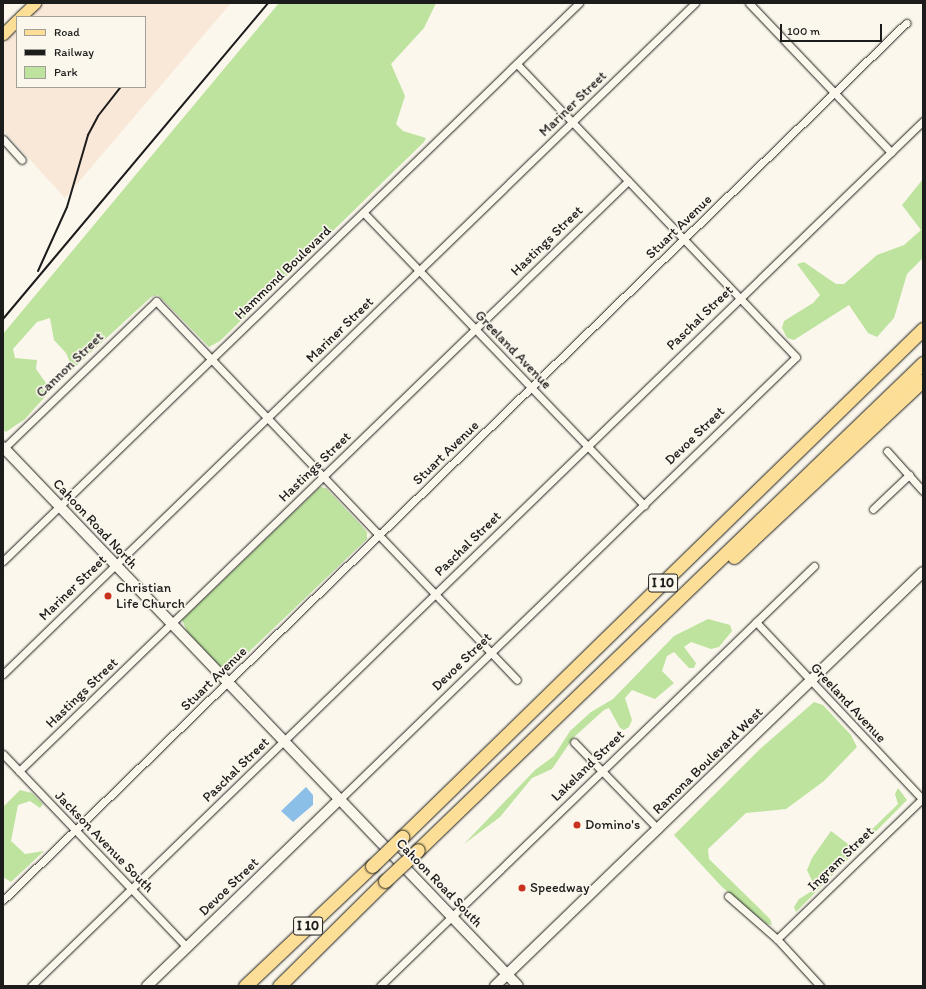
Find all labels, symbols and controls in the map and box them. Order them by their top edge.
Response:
legend [16,16,146,88]
scale bar [782,16,884,42]
text: 100 m [787,24,820,38]
text: Road [54,25,80,39]
text: Railway [54,45,94,59]
text: Park [54,65,78,79]
street label: Mariner Street [536,68,610,140]
street label: Stuart Avenue [643,191,715,263]
street label: Hastings Street [508,202,586,280]
street label: Hammond Boulevard [231,223,335,323]
street label: Paschal Street [663,282,737,354]
street label: Mariner Street [303,294,377,366]
street label: Greeland Avenue [471,307,555,393]
street label: Cannon Street [33,329,107,401]
street label: Devoe Street [662,403,728,469]
street label: Stuart Avenue [410,417,482,489]
street label: Hastings Street [276,428,354,506]
street label: Cahoon Road North [49,476,141,572]
street label: Paschal Street [431,508,505,580]
street label: Mariner Street [36,552,110,624]
road number: I 10 [648,572,678,594]
place label: Christian Life Church [116,580,185,612]
marker: Christian Life Church [103,591,113,601]
street label: Devoe Street [429,629,495,695]
street label: Stuart Avenue [178,643,250,715]
street label: Hastings Street [43,654,121,732]
street label: Greeland Avenue [807,660,889,746]
street label: Ramona Boulevard West [649,704,767,818]
street label: Lakeland Street [548,727,628,805]
street label: Paschal Street [199,734,273,806]
street label: Jackson Avenue South [51,788,157,896]
place label: Domino's [585,817,640,833]
marker: Domino's [572,820,582,830]
street label: Ingram Street [805,823,877,895]
street label: Cahoon Road South [392,835,486,931]
street label: Devoe Street [196,854,262,920]
place label: Speedway [530,880,589,896]
marker: Speedway [517,883,527,893]
road number: I 10 [293,915,323,937]

